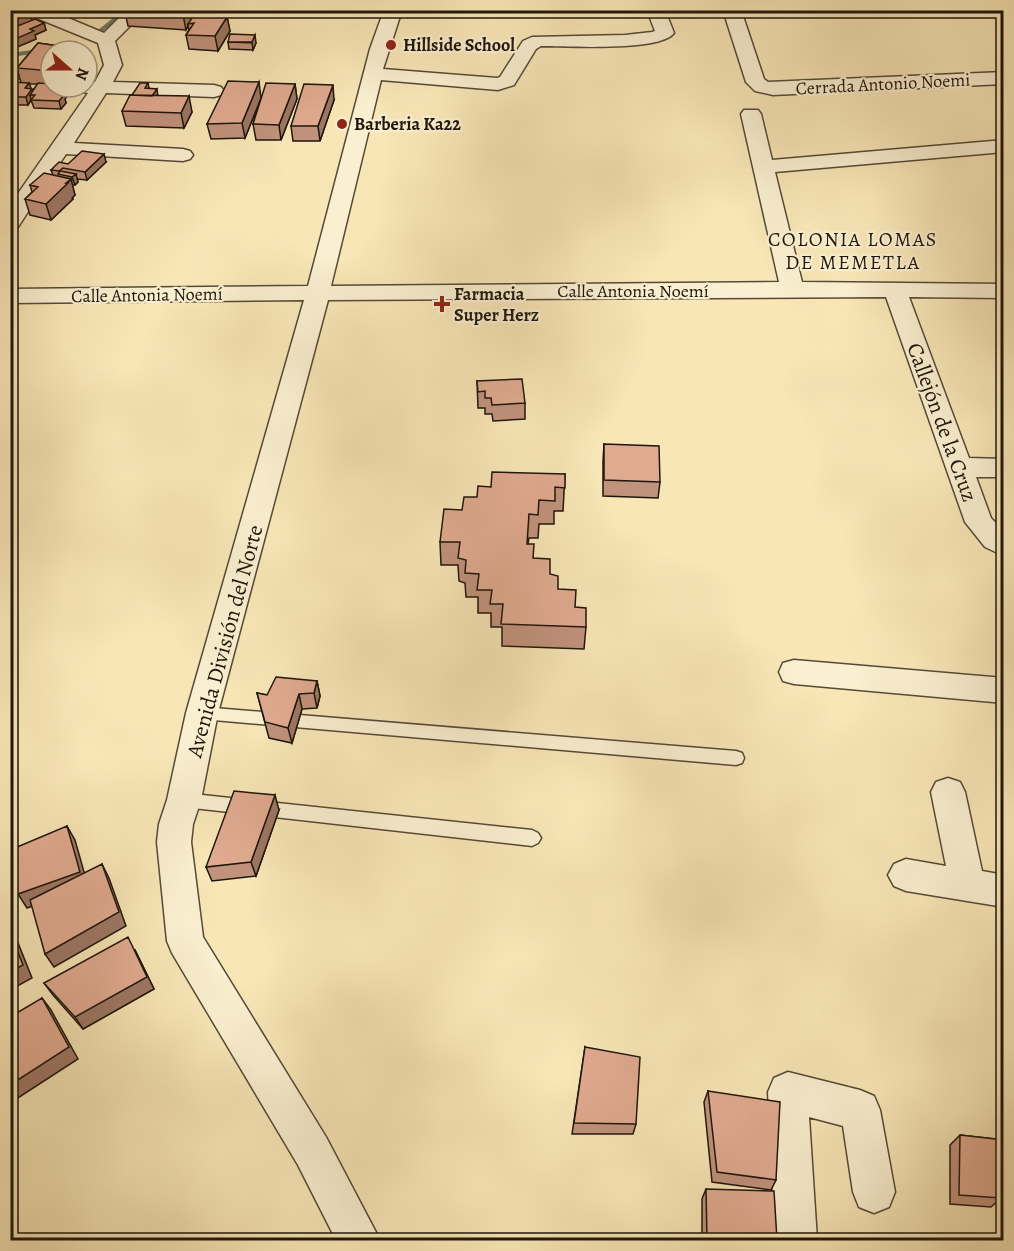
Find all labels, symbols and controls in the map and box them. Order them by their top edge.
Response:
place label: Hillside School [403,33,515,57]
marker: Hillside School [384,38,398,52]
north arrow [39,39,99,99]
text: N [70,65,94,84]
street label: Cerrada Antonio Noemi [795,67,971,101]
place label: Barberia Ka22 [354,112,461,136]
marker: Barberia Ka22 [335,117,349,131]
district label: COLONIA LOMAS DE MEMETLA [768,226,938,276]
street label: Calle Antonia Noemí [557,279,709,303]
street label: Calle Antonia Noemí [71,282,223,308]
place label: Farmacia Super Herz [454,282,539,327]
marker: Farmacia Super Herz [435,297,449,311]
street label: Callejón de la Cruz [899,339,985,506]
street label: Avenida División del Norte [179,522,270,762]

